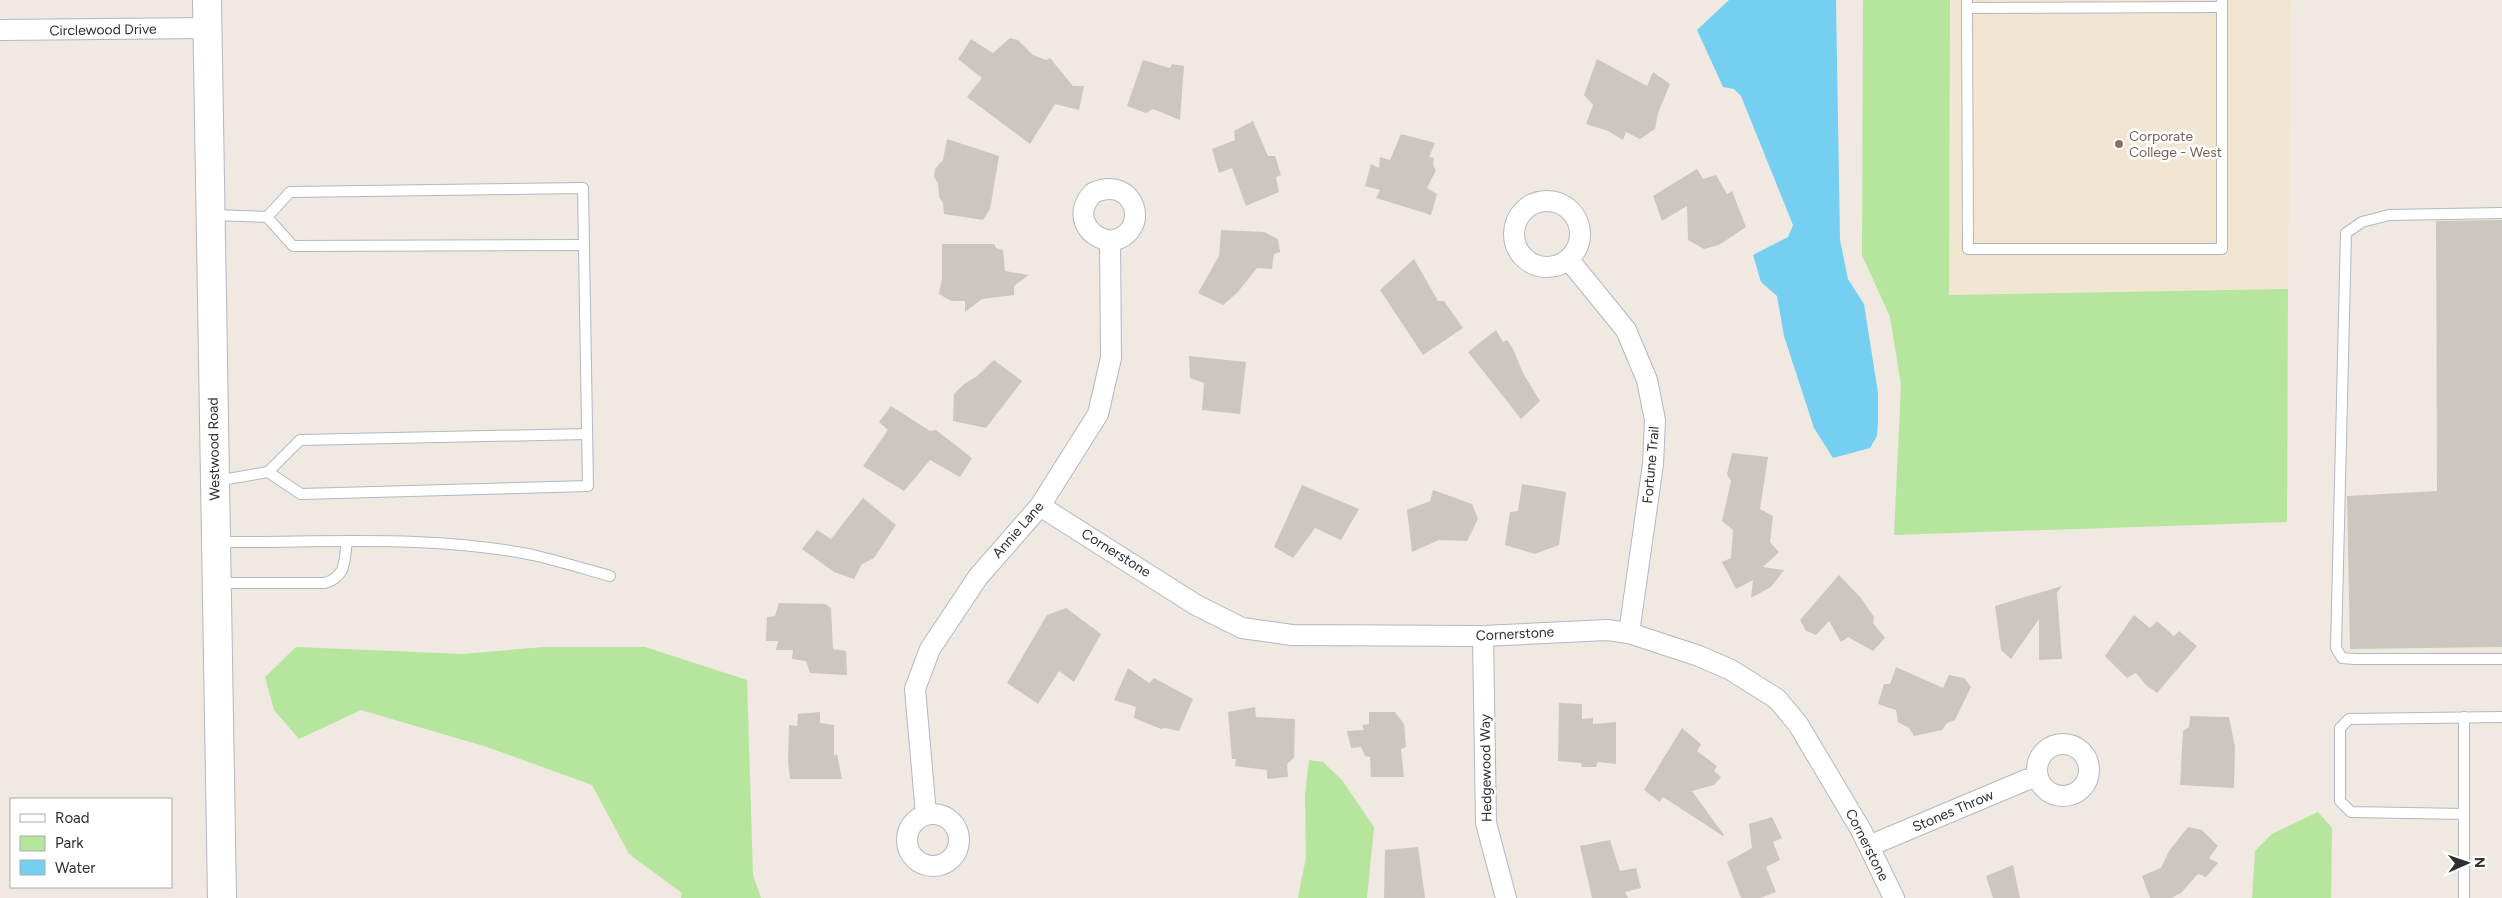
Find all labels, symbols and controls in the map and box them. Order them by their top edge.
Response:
street label: Circlewood Drive [49,21,157,39]
place label: Corporate College - West [2129,128,2222,161]
marker: Corporate College - West [2113,138,2125,150]
street label: Westwood Road [205,397,223,501]
street label: Fortune Trail [1639,426,1663,504]
street label: Annie Lane [989,498,1047,562]
street label: Cornerstone [1078,525,1154,581]
street label: Cornerstone [1475,623,1555,645]
street label: Hedgewood Way [1477,713,1495,822]
street label: Stones Throw [1910,786,1996,836]
legend [10,798,172,888]
street label: Cornerstone [1842,806,1893,884]
text: Road [55,809,90,827]
text: Park [55,834,84,852]
north arrow [2442,838,2492,888]
text: N [2471,857,2488,868]
text: Water [55,859,95,877]

